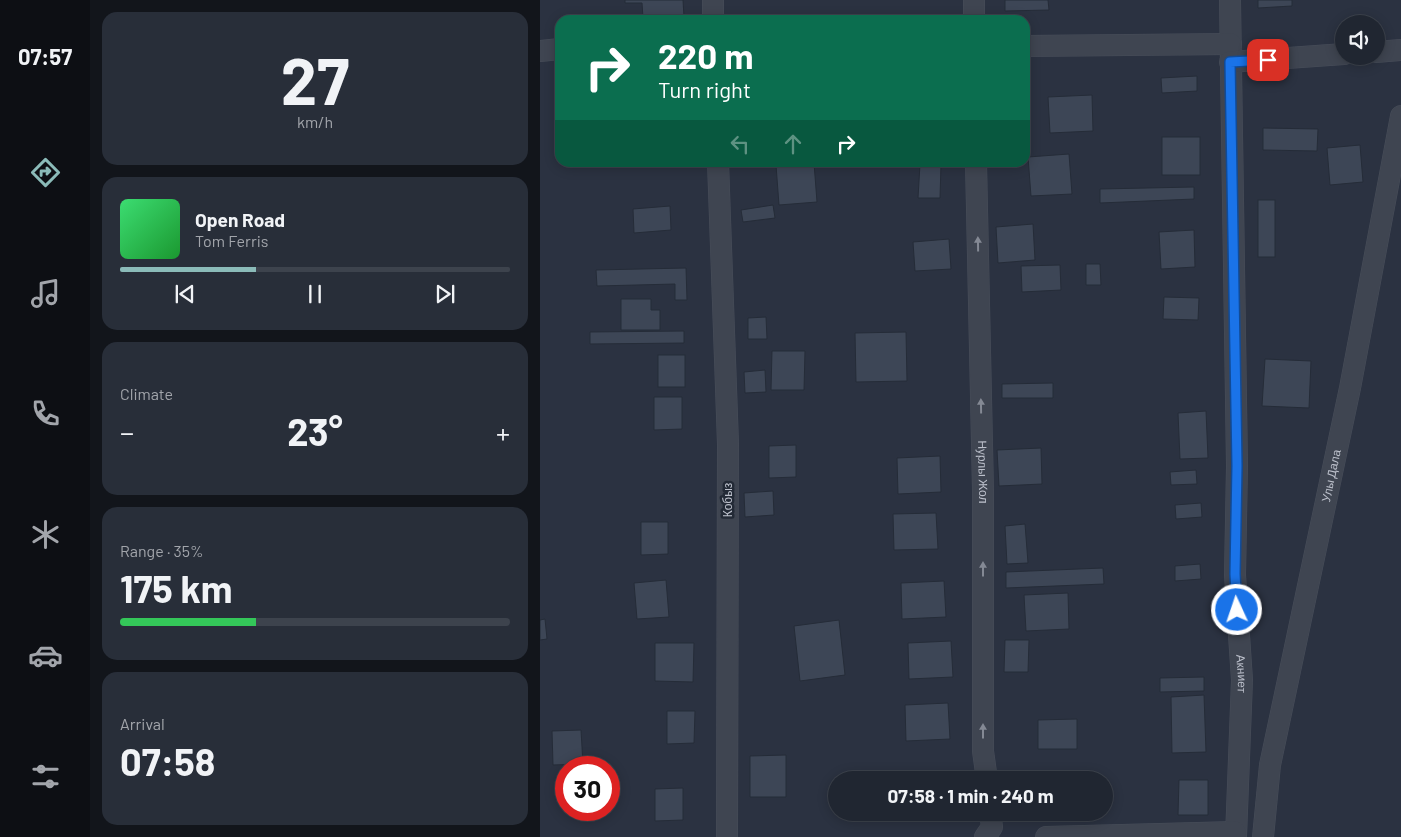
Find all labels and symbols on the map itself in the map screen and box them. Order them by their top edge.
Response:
pin [1247,39,1289,81]
one-way arrow [974,236,982,252]
one-way arrow [977,398,985,414]
street label: Нурлы Жол [975,440,991,504]
street label: Улы Дала [1318,448,1343,503]
street label: Кобыз [720,482,734,517]
one-way arrow [979,561,987,577]
position arrow [1210,583,1262,635]
street label: Акниет [1234,654,1250,694]
one-way arrow [979,723,987,739]
speed limit sign: 30 [555,756,620,821]

